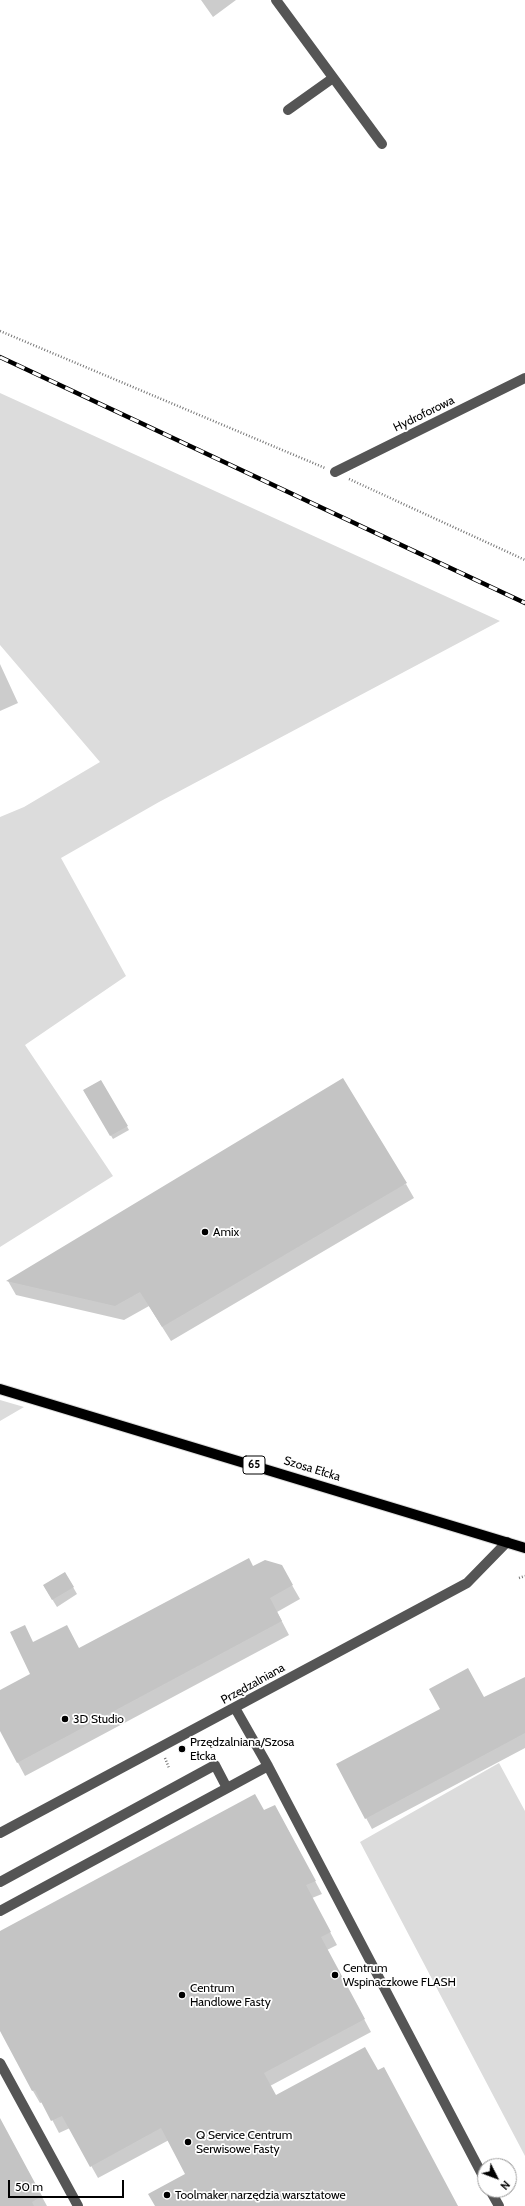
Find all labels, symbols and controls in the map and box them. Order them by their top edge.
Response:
street label: Hydroforowa [391,393,457,435]
place label: Amix [213,1225,239,1239]
marker: Amix [200,1227,210,1237]
street label: Szosa Ełcka [282,1454,342,1484]
road number: 65 [243,1456,265,1474]
street label: Przędzalniana [219,1661,287,1707]
place label: 3D Studio [73,1712,124,1726]
marker: 3D Studio [60,1714,70,1724]
place label: Przędzalniana/Szosa Ełcka [190,1735,294,1763]
marker: Przędzalniana/Szosa Ełcka [177,1744,187,1754]
place label: Centrum Wspinaczkowe FLASH [343,1961,456,1989]
marker: Centrum Wspinaczkowe FLASH [330,1970,340,1980]
place label: Centrum Handlowe Fasty [190,1981,271,2009]
marker: Centrum Handlowe Fasty [177,1990,187,2000]
place label: Q Service Centrum Serwisowe Fasty [196,2128,292,2156]
marker: Q Service Centrum Serwisowe Fasty [183,2137,193,2147]
north arrow [477,2158,517,2198]
scale bar [10,2172,126,2198]
text: N [497,2178,513,2193]
text: 50 m [15,2179,43,2194]
place label: Toolmaker narzędzia warsztatowe [175,2188,346,2202]
marker: Toolmaker narzędzia warsztatowe [162,2190,172,2200]

